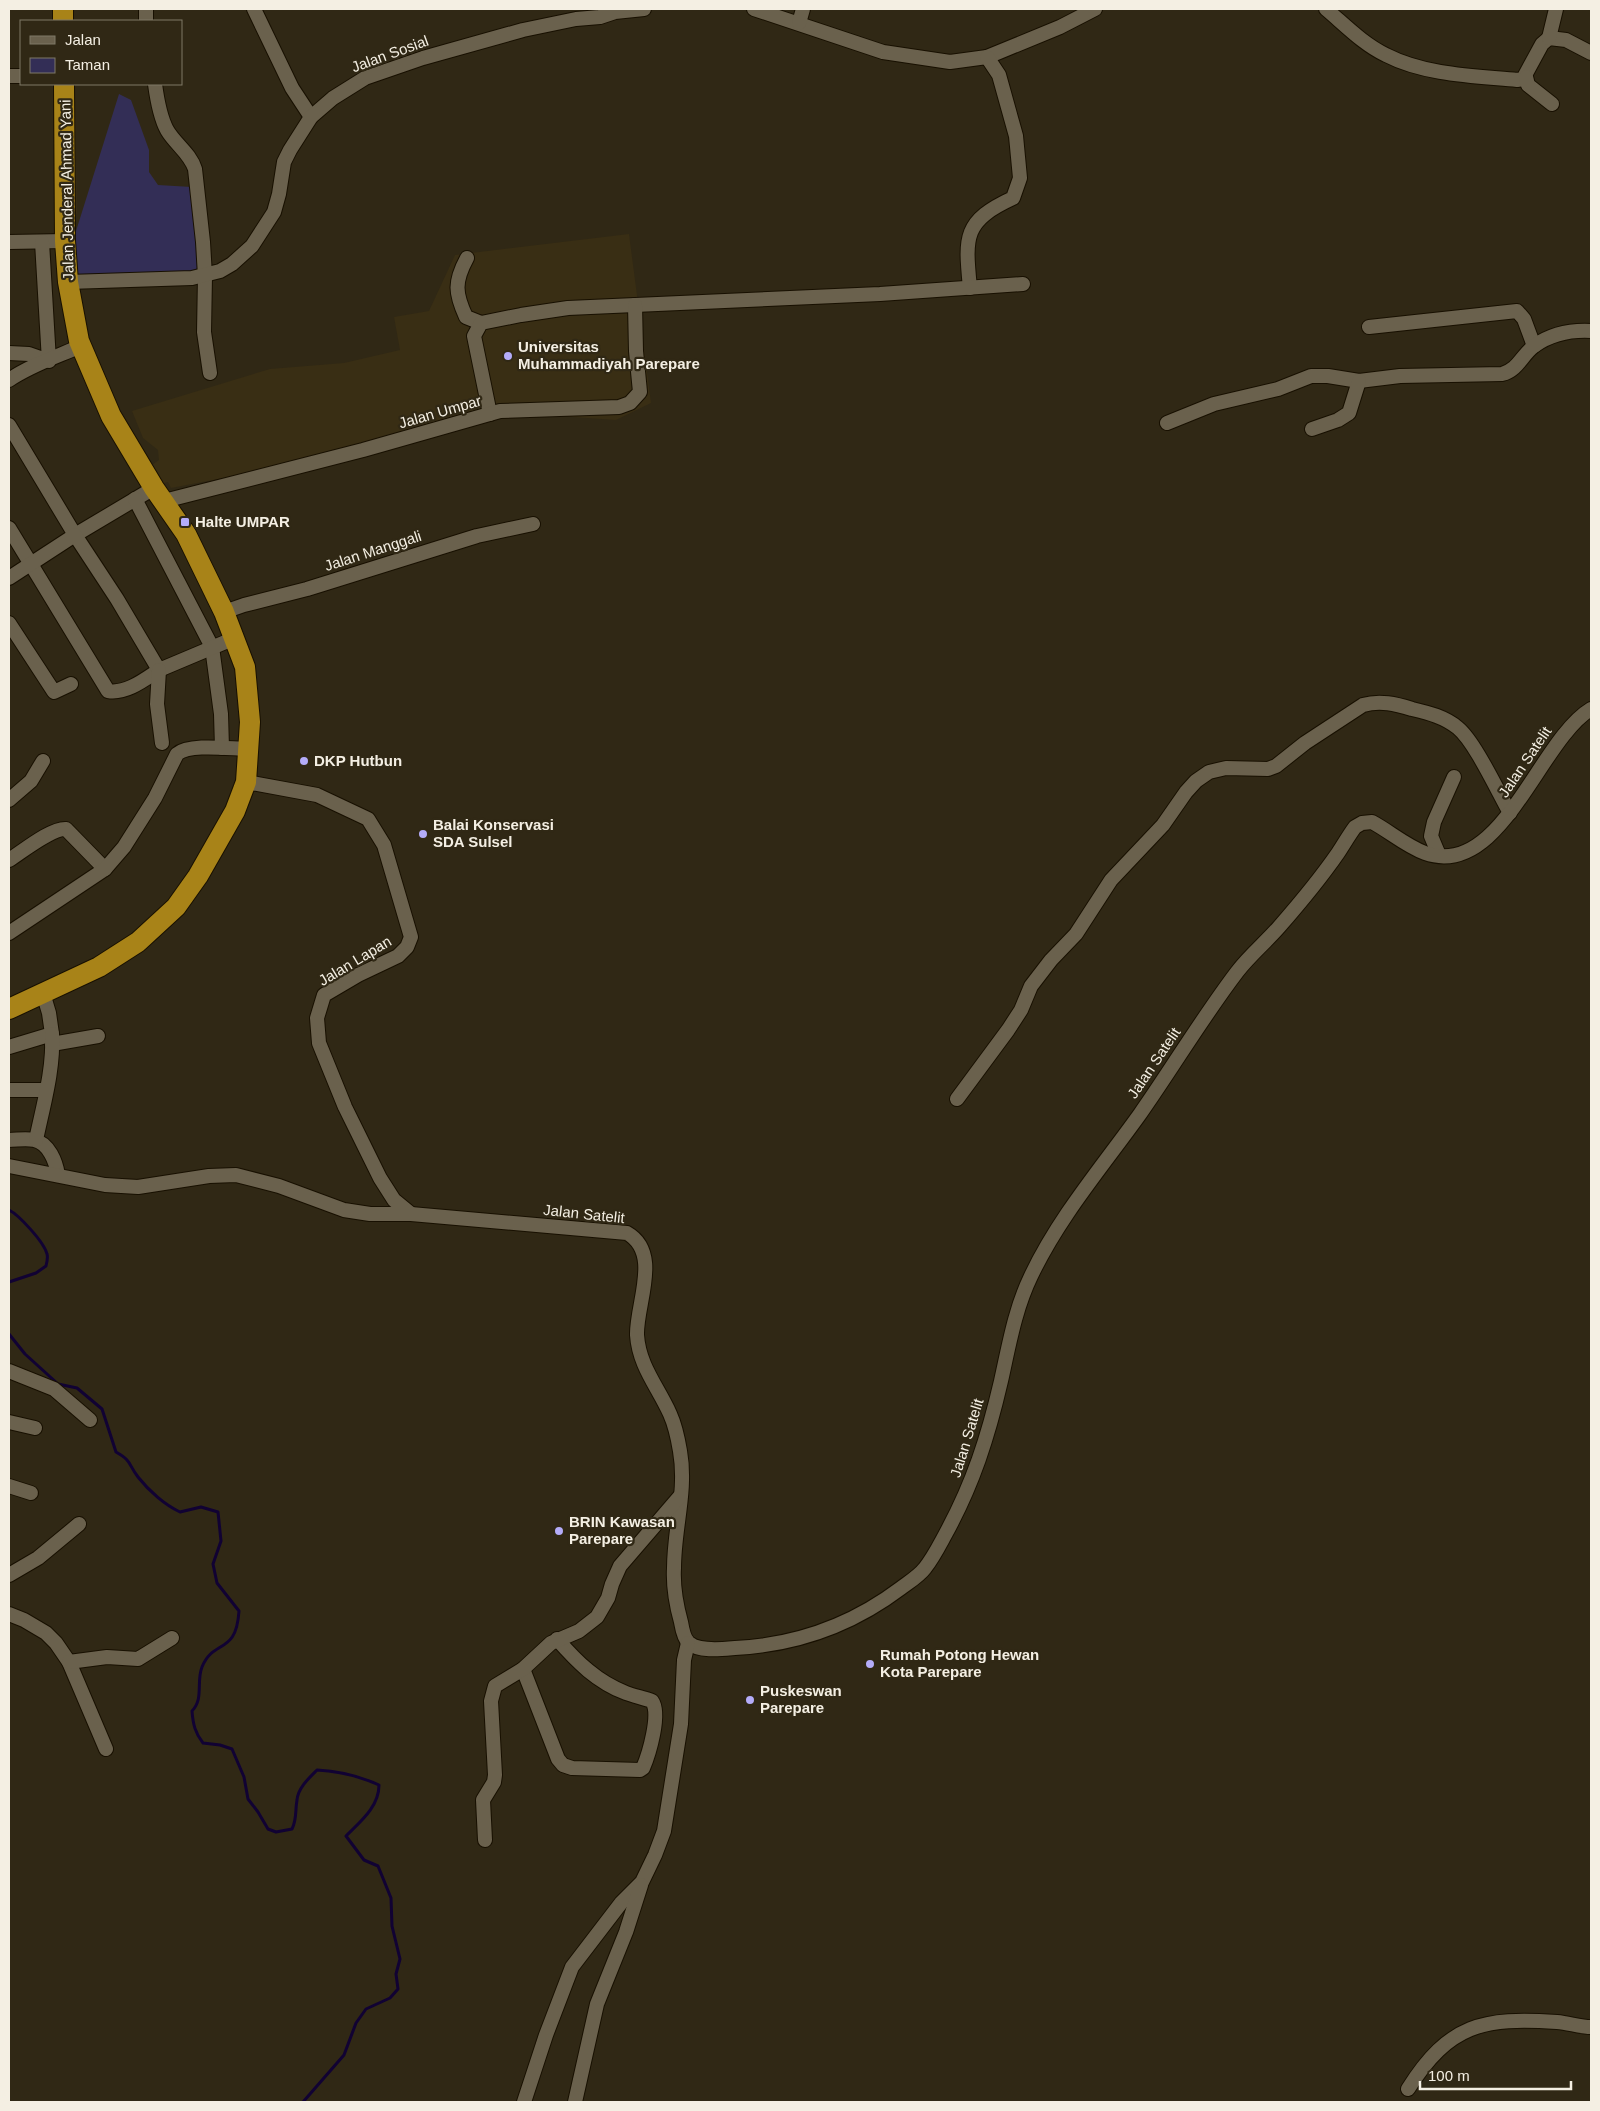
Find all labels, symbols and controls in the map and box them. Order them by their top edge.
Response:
legend [20,20,182,85]
text: Jalan [65,31,101,48]
street label: Jalan Sosial [349,32,431,75]
text: Taman [65,56,110,73]
street label: Jalan Jenderal Ahmad Yani [56,99,77,281]
place label: Universitas Muhammadiyah Parepare [518,338,700,372]
marker: Universitas Muhammadiyah Parepare [502,350,514,362]
street label: Jalan Umpar [397,392,483,431]
place label: Halte UMPAR [195,513,290,530]
marker: Halte UMPAR [179,516,191,528]
street label: Jalan Manggali [322,527,423,574]
street label: Jalan Satelit [1495,722,1555,800]
place label: DKP Hutbun [314,752,402,769]
marker: DKP Hutbun [298,755,310,767]
place label: Balai Konservasi SDA Sulsel [433,816,554,850]
marker: Balai Konservasi SDA Sulsel [417,828,429,840]
street label: Jalan Lapan [315,932,394,989]
street label: Jalan Satelit [1124,1023,1184,1101]
street label: Jalan Satelit [543,1201,626,1226]
street label: Jalan Satelit [946,1396,987,1479]
place label: BRIN Kawasan Parepare [569,1513,675,1547]
marker: BRIN Kawasan Parepare [553,1525,565,1537]
place label: Rumah Potong Hewan Kota Parepare [880,1646,1039,1680]
marker: Rumah Potong Hewan Kota Parepare [864,1658,876,1670]
place label: Puskeswan Parepare [760,1682,842,1716]
marker: Puskeswan Parepare [744,1694,756,1706]
scale bar [1420,2058,1571,2090]
text: 100 m [1428,2067,1470,2084]

